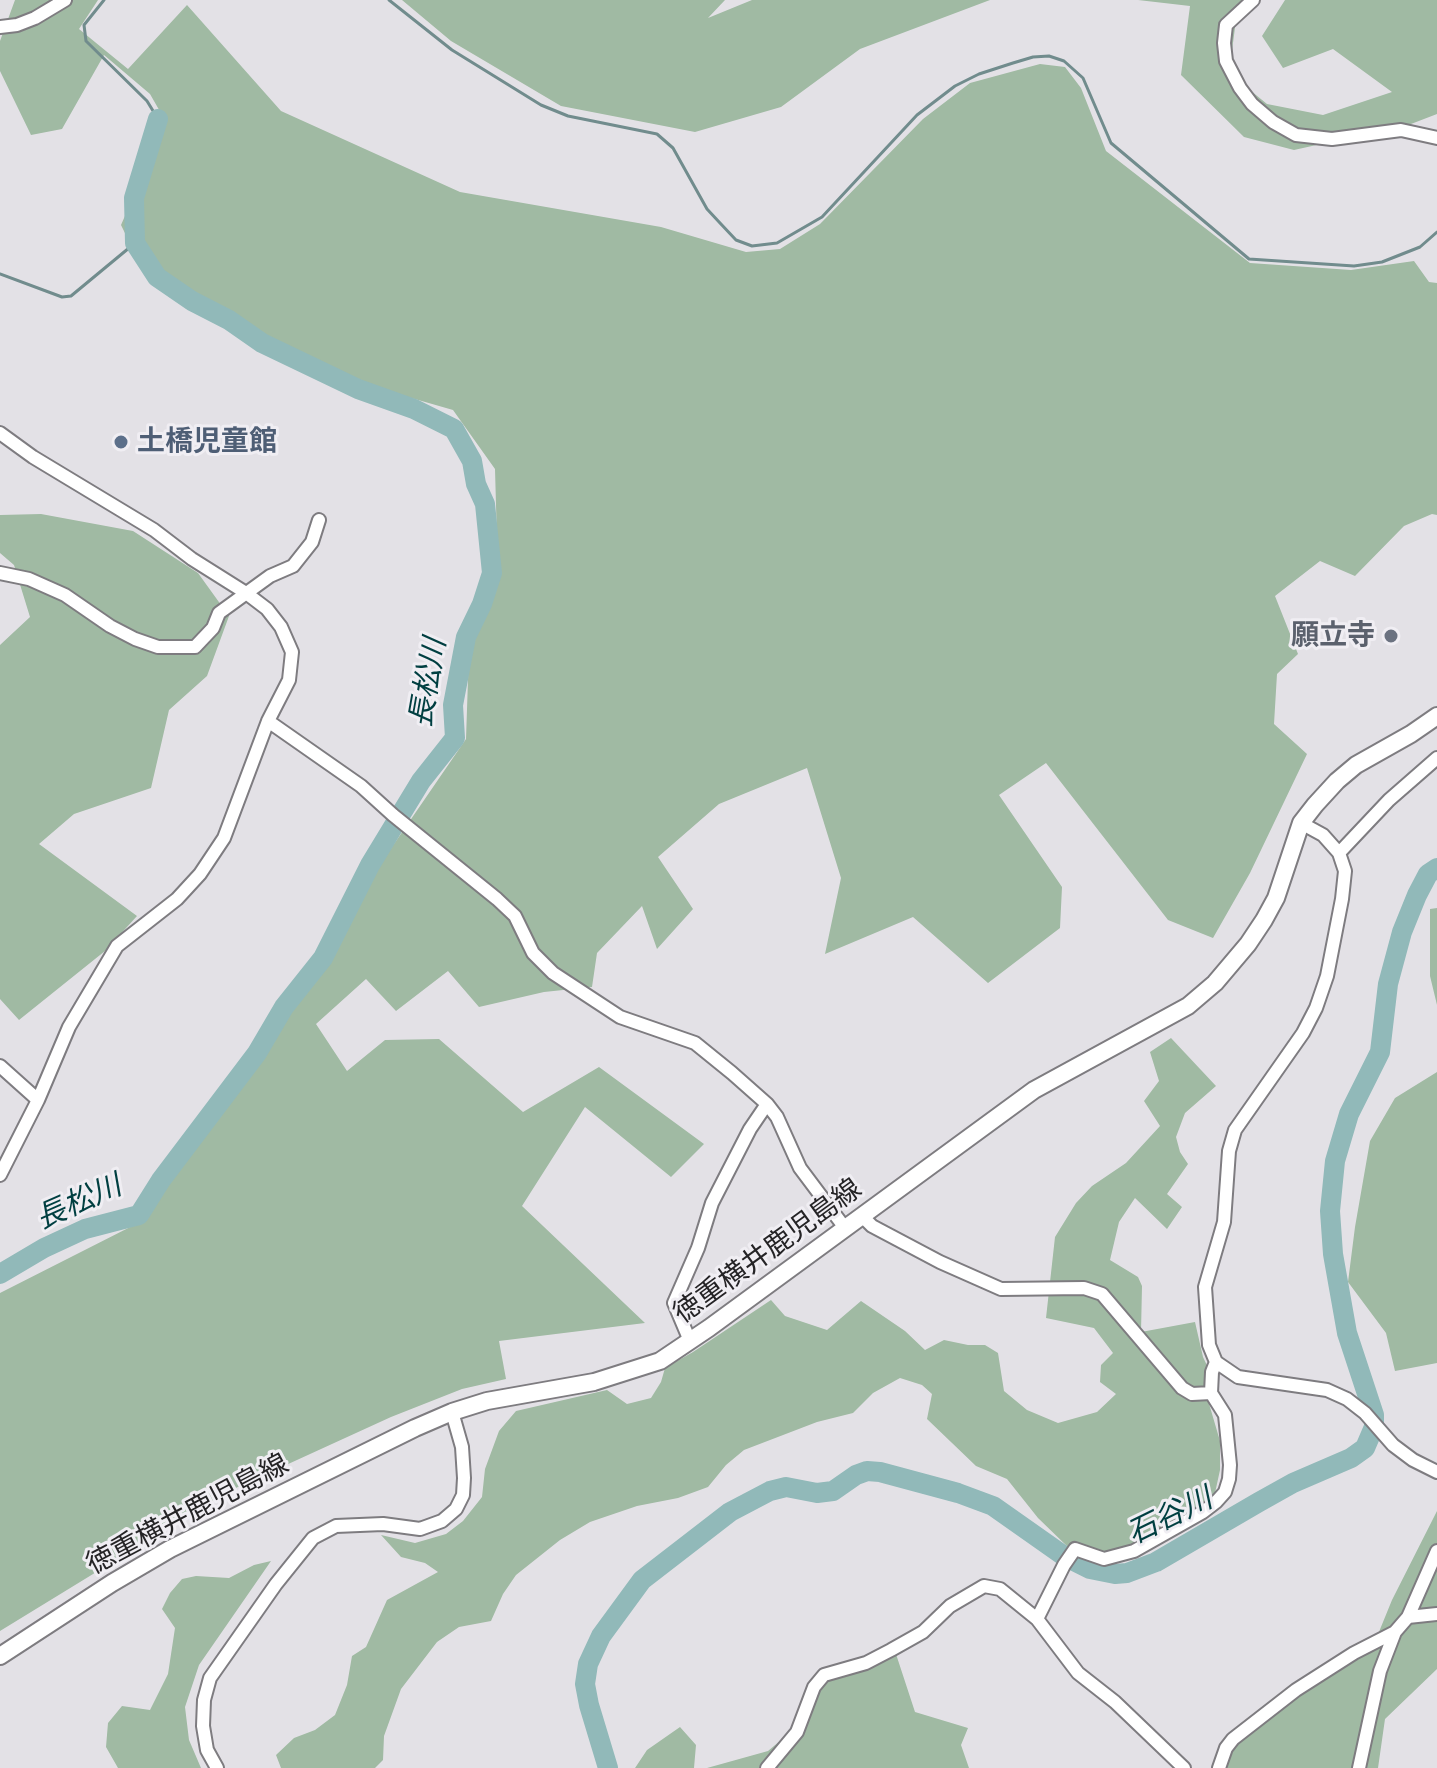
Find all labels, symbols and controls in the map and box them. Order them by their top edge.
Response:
place label: 土橋児童館 [137,425,277,459]
marker: 土橋児童館 [112,433,130,451]
place label: 願立寺 [1291,619,1375,653]
marker: 願立寺 [1382,627,1400,645]
water label: 長松川 [403,636,455,730]
water label: 長松川 [31,1168,127,1238]
street label: 徳重横井鹿児島線 [668,1173,868,1331]
street label: 徳重横井鹿児島線 [81,1448,295,1582]
water label: 石谷川 [1122,1481,1218,1553]

